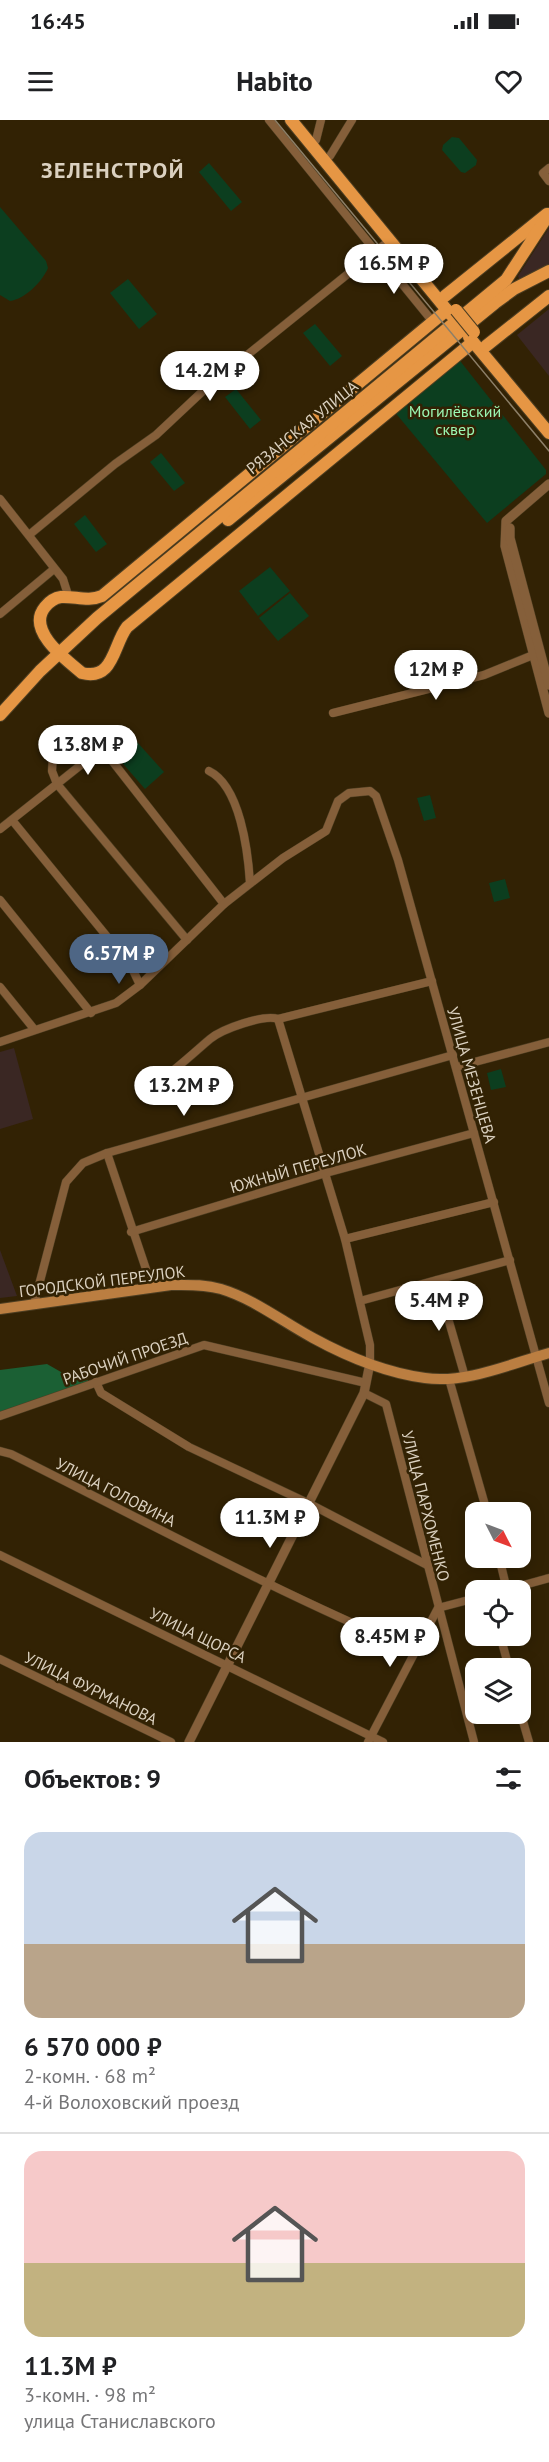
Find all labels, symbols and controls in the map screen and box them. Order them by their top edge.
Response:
text: 16:45 [30,7,86,35]
text: Habito [236,64,313,98]
icon: menu [24,65,57,98]
icon: heart [492,65,525,98]
district label: ЗЕЛЕНСТРОЙ [41,156,185,184]
pin: 16.5M ₽ [339,244,449,295]
text: 16.5M ₽ [358,250,430,276]
pin: 14.2M ₽ [155,351,265,402]
text: 14.2M ₽ [174,357,246,383]
street label: РЯЗАНСКАЯ УЛИЦА [242,376,362,478]
park label: Могилёвский сквер [409,401,501,439]
pin: 12M ₽ [394,650,478,701]
text: 12M ₽ [408,656,464,682]
pin: 13.8M ₽ [33,725,143,776]
text: 13.8M ₽ [52,731,124,757]
pin: 6.57M ₽ [64,934,174,985]
text: 6.57M ₽ [83,940,155,966]
street label: УЛИЦА МЕЗЕНЦЕВА [443,1005,501,1146]
pin: 13.2M ₽ [129,1066,239,1117]
text: 13.2M ₽ [148,1072,220,1098]
street label: ЮЖНЫЙ ПЕРЕУЛОК [228,1139,369,1197]
street label: ГОРОДСКОЙ ПЕРЕУЛОК [18,1261,187,1301]
pin: 5.4M ₽ [390,1281,488,1332]
text: 5.4M ₽ [409,1287,469,1313]
street label: РАБОЧИЙ ПРОЕЗД [60,1327,190,1389]
street label: УЛИЦА ПАРХОМЕНКО [398,1429,454,1583]
street label: УЛИЦА ГОЛОВИНА [53,1453,180,1531]
pin: 11.3M ₽ [215,1498,325,1549]
north arrow [465,1502,531,1568]
map controls [465,1502,531,1724]
text: 11.3M ₽ [234,1504,306,1530]
button: locate [465,1580,531,1646]
street label: УЛИЦА ЩОРСА [146,1603,250,1667]
pin: 8.45M ₽ [335,1617,445,1668]
text: 8.45M ₽ [354,1623,426,1649]
street label: УЛИЦА ФУРМАНОВА [21,1647,161,1729]
button: layers [465,1658,531,1724]
text: Объектов: 9 [24,1762,161,1795]
icon: filters [492,1762,525,1795]
icon: home [221,1871,329,1979]
text: 6 570 000 ₽ [24,2030,162,2063]
text: 2-комн. · 68 m² [24,2063,156,2089]
text: 4-й Волоховский проезд [24,2089,239,2115]
icon: home [221,2190,329,2298]
text: 11.3M ₽ [24,2349,117,2382]
text: 3-комн. · 98 m² [24,2382,156,2408]
text: улица Станиславского [24,2408,216,2434]

